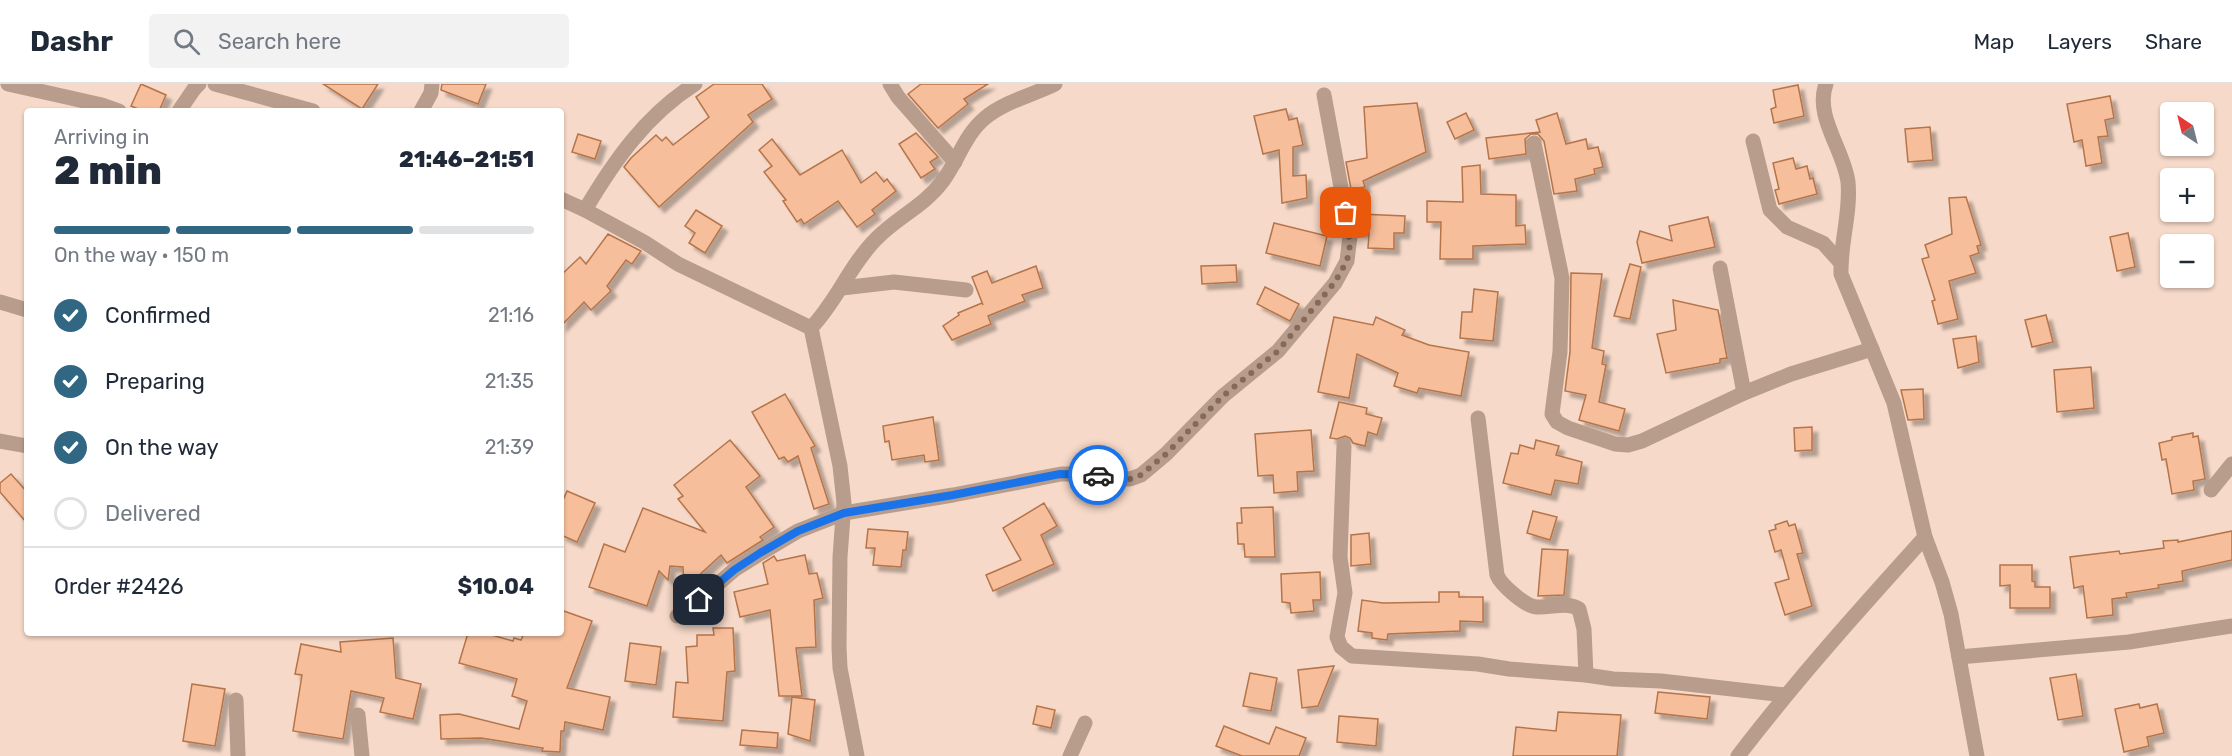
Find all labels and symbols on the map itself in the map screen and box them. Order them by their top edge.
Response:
north arrow [2160,102,2214,156]
pin [1320,187,1371,238]
courier [1068,445,1128,505]
pin [673,574,724,625]

